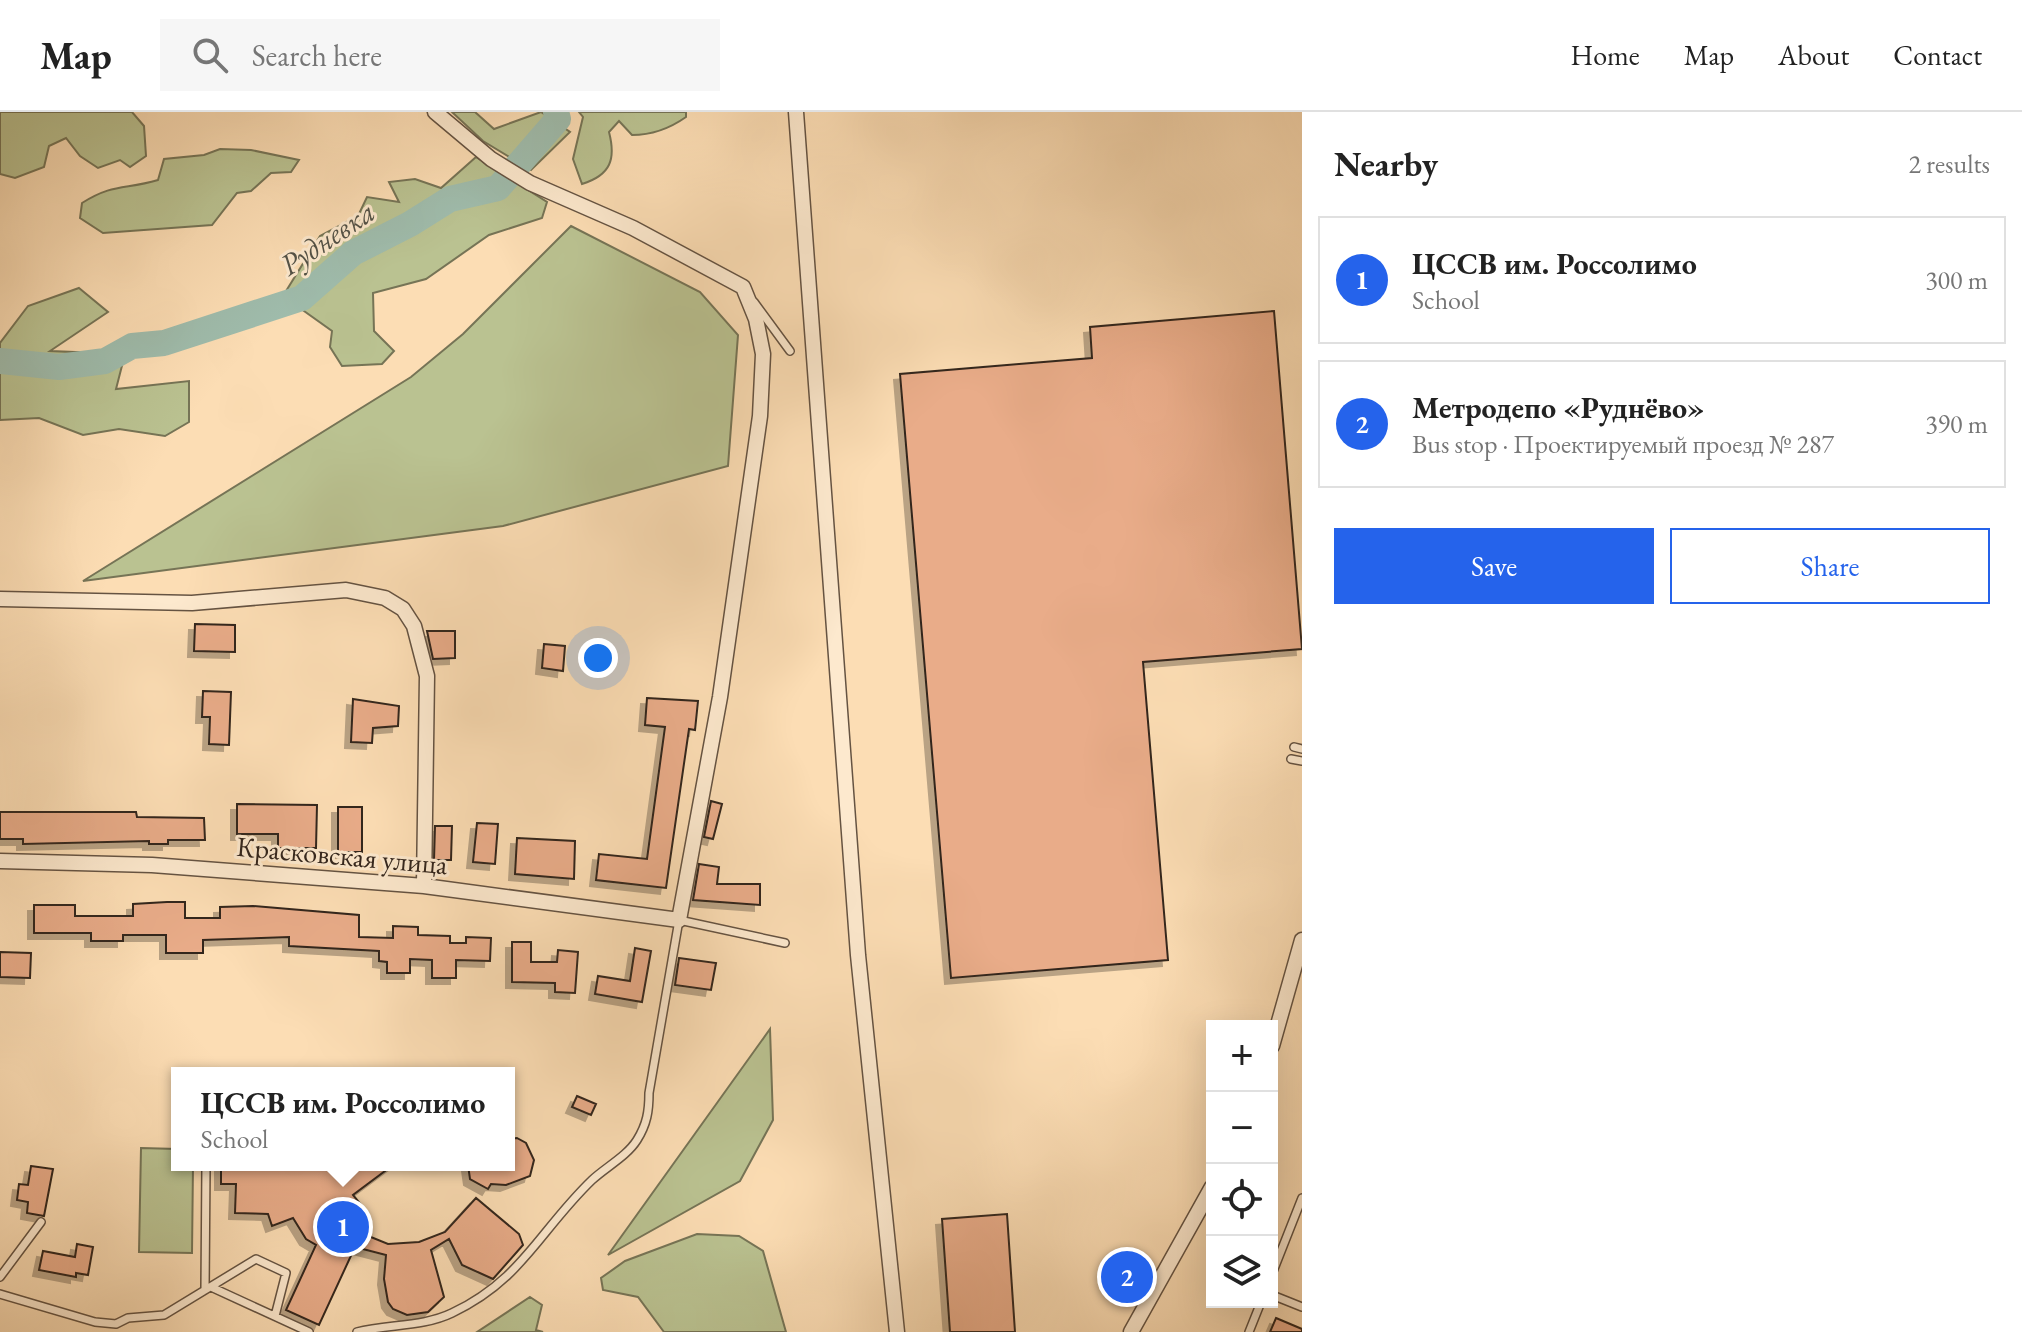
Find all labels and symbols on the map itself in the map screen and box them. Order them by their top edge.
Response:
water label: Рудневка [272,192,382,284]
your location [578,638,618,678]
street label: Красковская улица [235,828,450,882]
pin: 1 [317,1197,369,1257]
pin: 2 [1101,1247,1153,1307]

